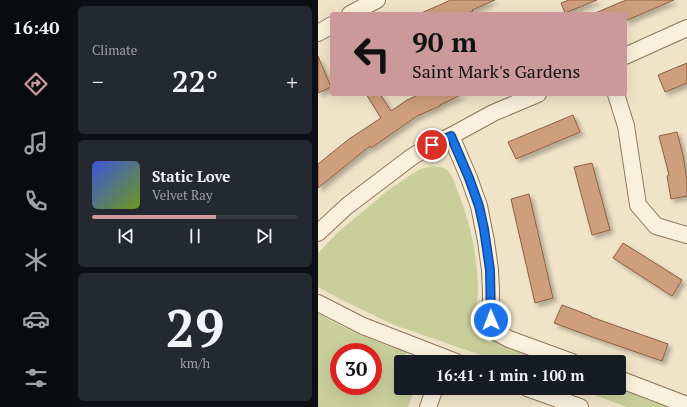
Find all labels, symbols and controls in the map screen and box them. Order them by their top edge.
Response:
text: 16:40 [13,15,59,39]
text: 90 m [412,23,477,60]
icon: left [346,28,398,80]
text: Climate [92,41,137,59]
text: Saint Mark's Gardens [412,59,580,83]
text: 22° [172,61,218,101]
text: − [92,67,104,96]
text: + [286,67,298,96]
icon: directions [22,70,50,98]
pin [415,128,449,162]
icon: music [22,129,50,157]
icon: arrive [421,134,443,156]
text: Static Love [152,166,230,186]
text: Velvet Ray [152,186,212,204]
icon: phone [22,187,50,215]
icon: previous [115,225,137,247]
icon: pause [184,225,206,247]
icon: next [253,225,275,247]
icon: climate [22,246,50,274]
text: 29 [166,293,224,362]
position arrow [470,299,512,341]
icon: car [22,305,50,333]
speed limit sign: 30 [330,343,382,395]
text: km/h [180,354,210,372]
icon: filters [22,364,50,392]
text: 16:41 · 1 min · 100 m [436,365,584,385]

